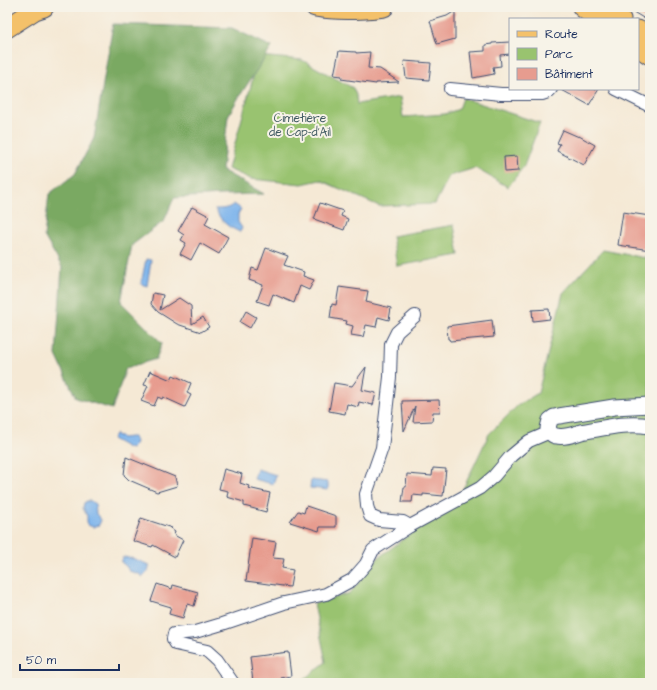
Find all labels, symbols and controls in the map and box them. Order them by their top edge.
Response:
legend [509,18,639,90]
text: Route [545,26,578,43]
text: Parc [545,46,573,63]
text: Bâtiment [545,66,593,83]
park label: Cimetière de Cap-d'Ail [269,110,331,141]
scale bar [20,646,119,672]
text: 50 m [26,652,57,669]

